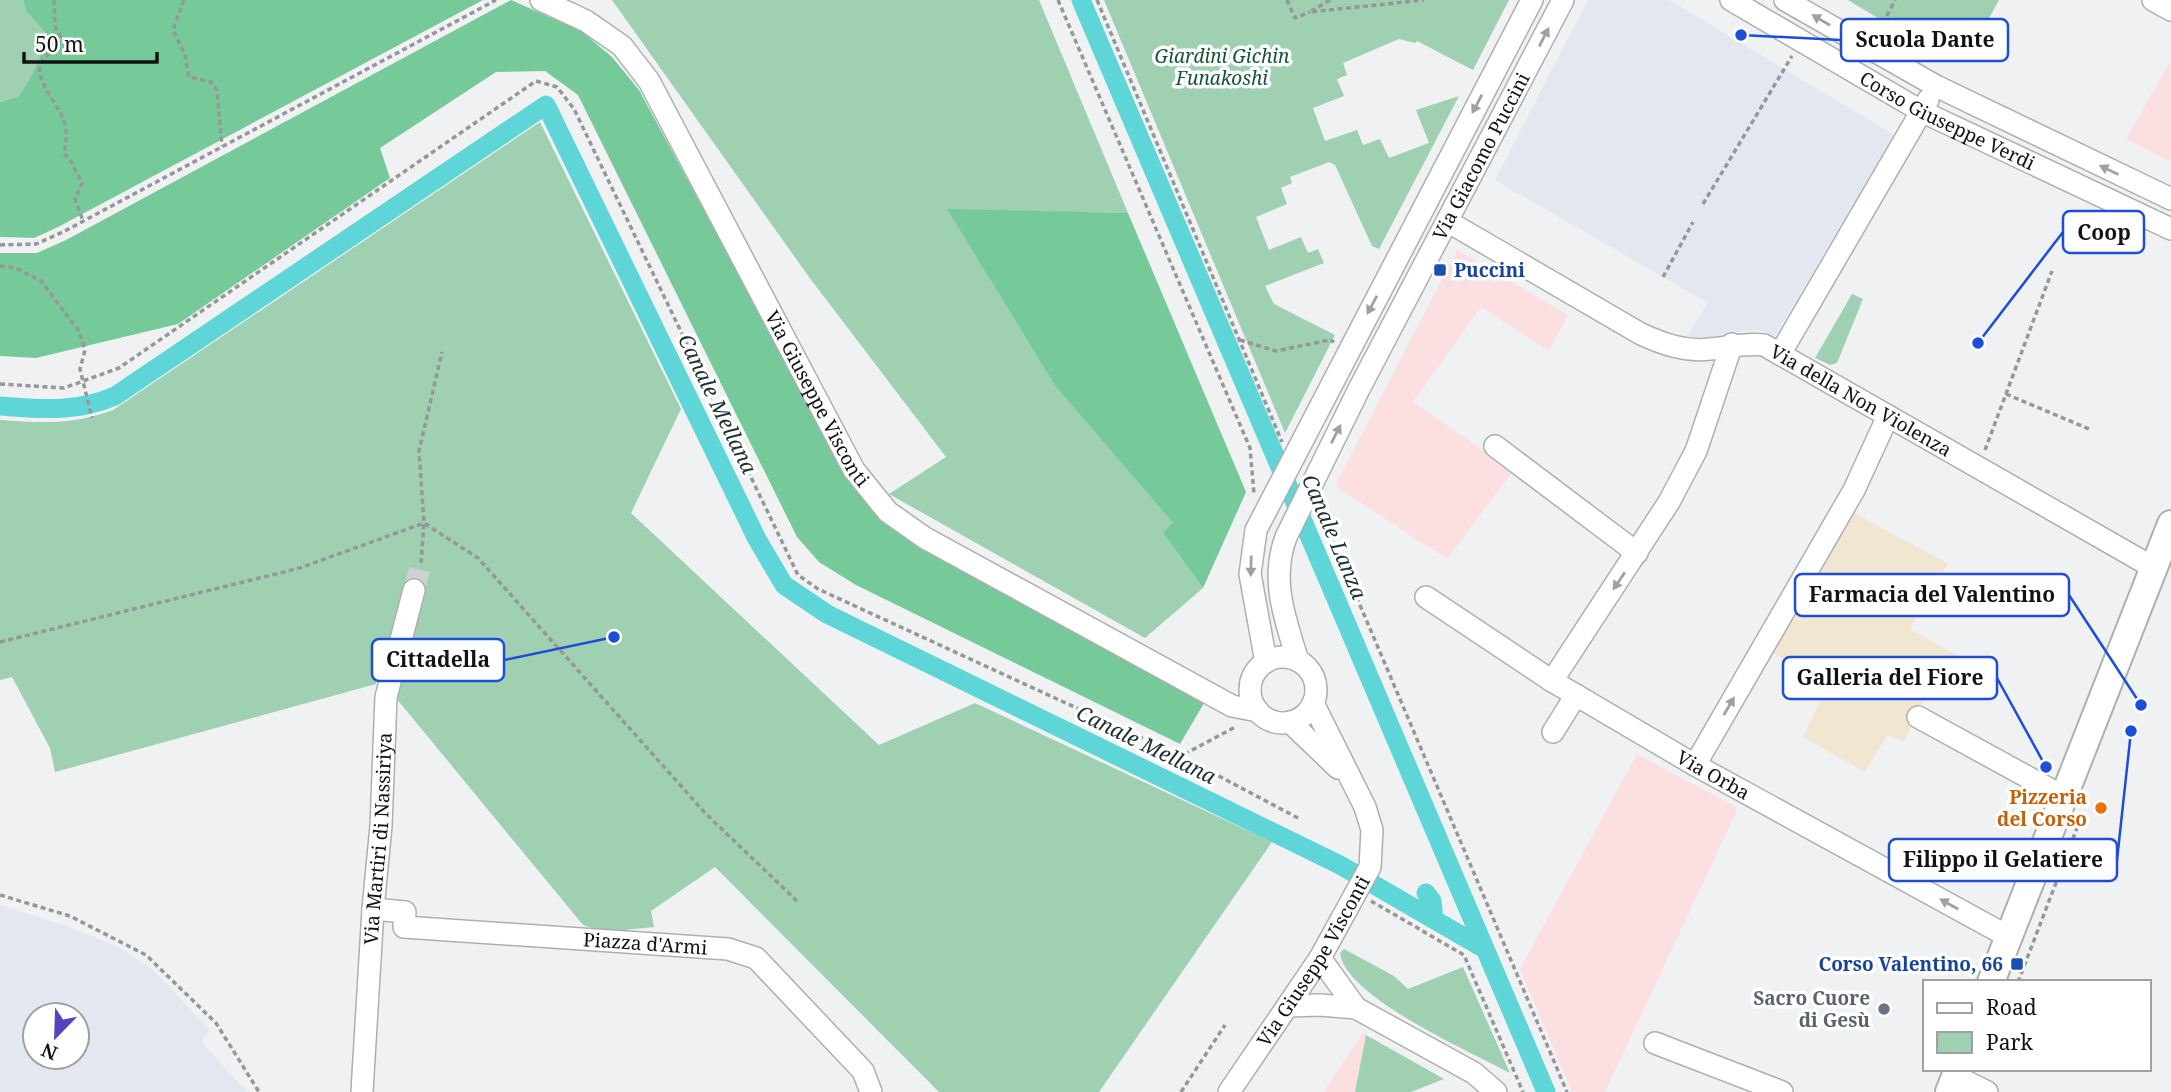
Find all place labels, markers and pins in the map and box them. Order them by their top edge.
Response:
callout: Scuola Dante [1841,19,2008,61]
callout: Coop [2063,211,2144,253]
place label: Puccini [1454,257,1525,283]
marker: Puccini [1432,262,1448,278]
callout: Farmacia del Valentino [1795,574,2069,616]
callout: Cittadella [372,639,504,681]
callout: Galleria del Fiore [1783,657,1997,699]
place label: Pizzeria del Corso [1997,784,2087,832]
marker: Pizzeria del Corso [2093,800,2109,816]
callout: Filippo il Gelatiere [1889,839,2117,881]
place label: Corso Valentino, 66 [1818,951,2003,977]
marker: Corso Valentino, 66 [2009,956,2025,972]
place label: Sacro Cuore di Gesù [1753,985,1870,1033]
marker: Sacro Cuore di Gesù [1876,1001,1892,1017]

